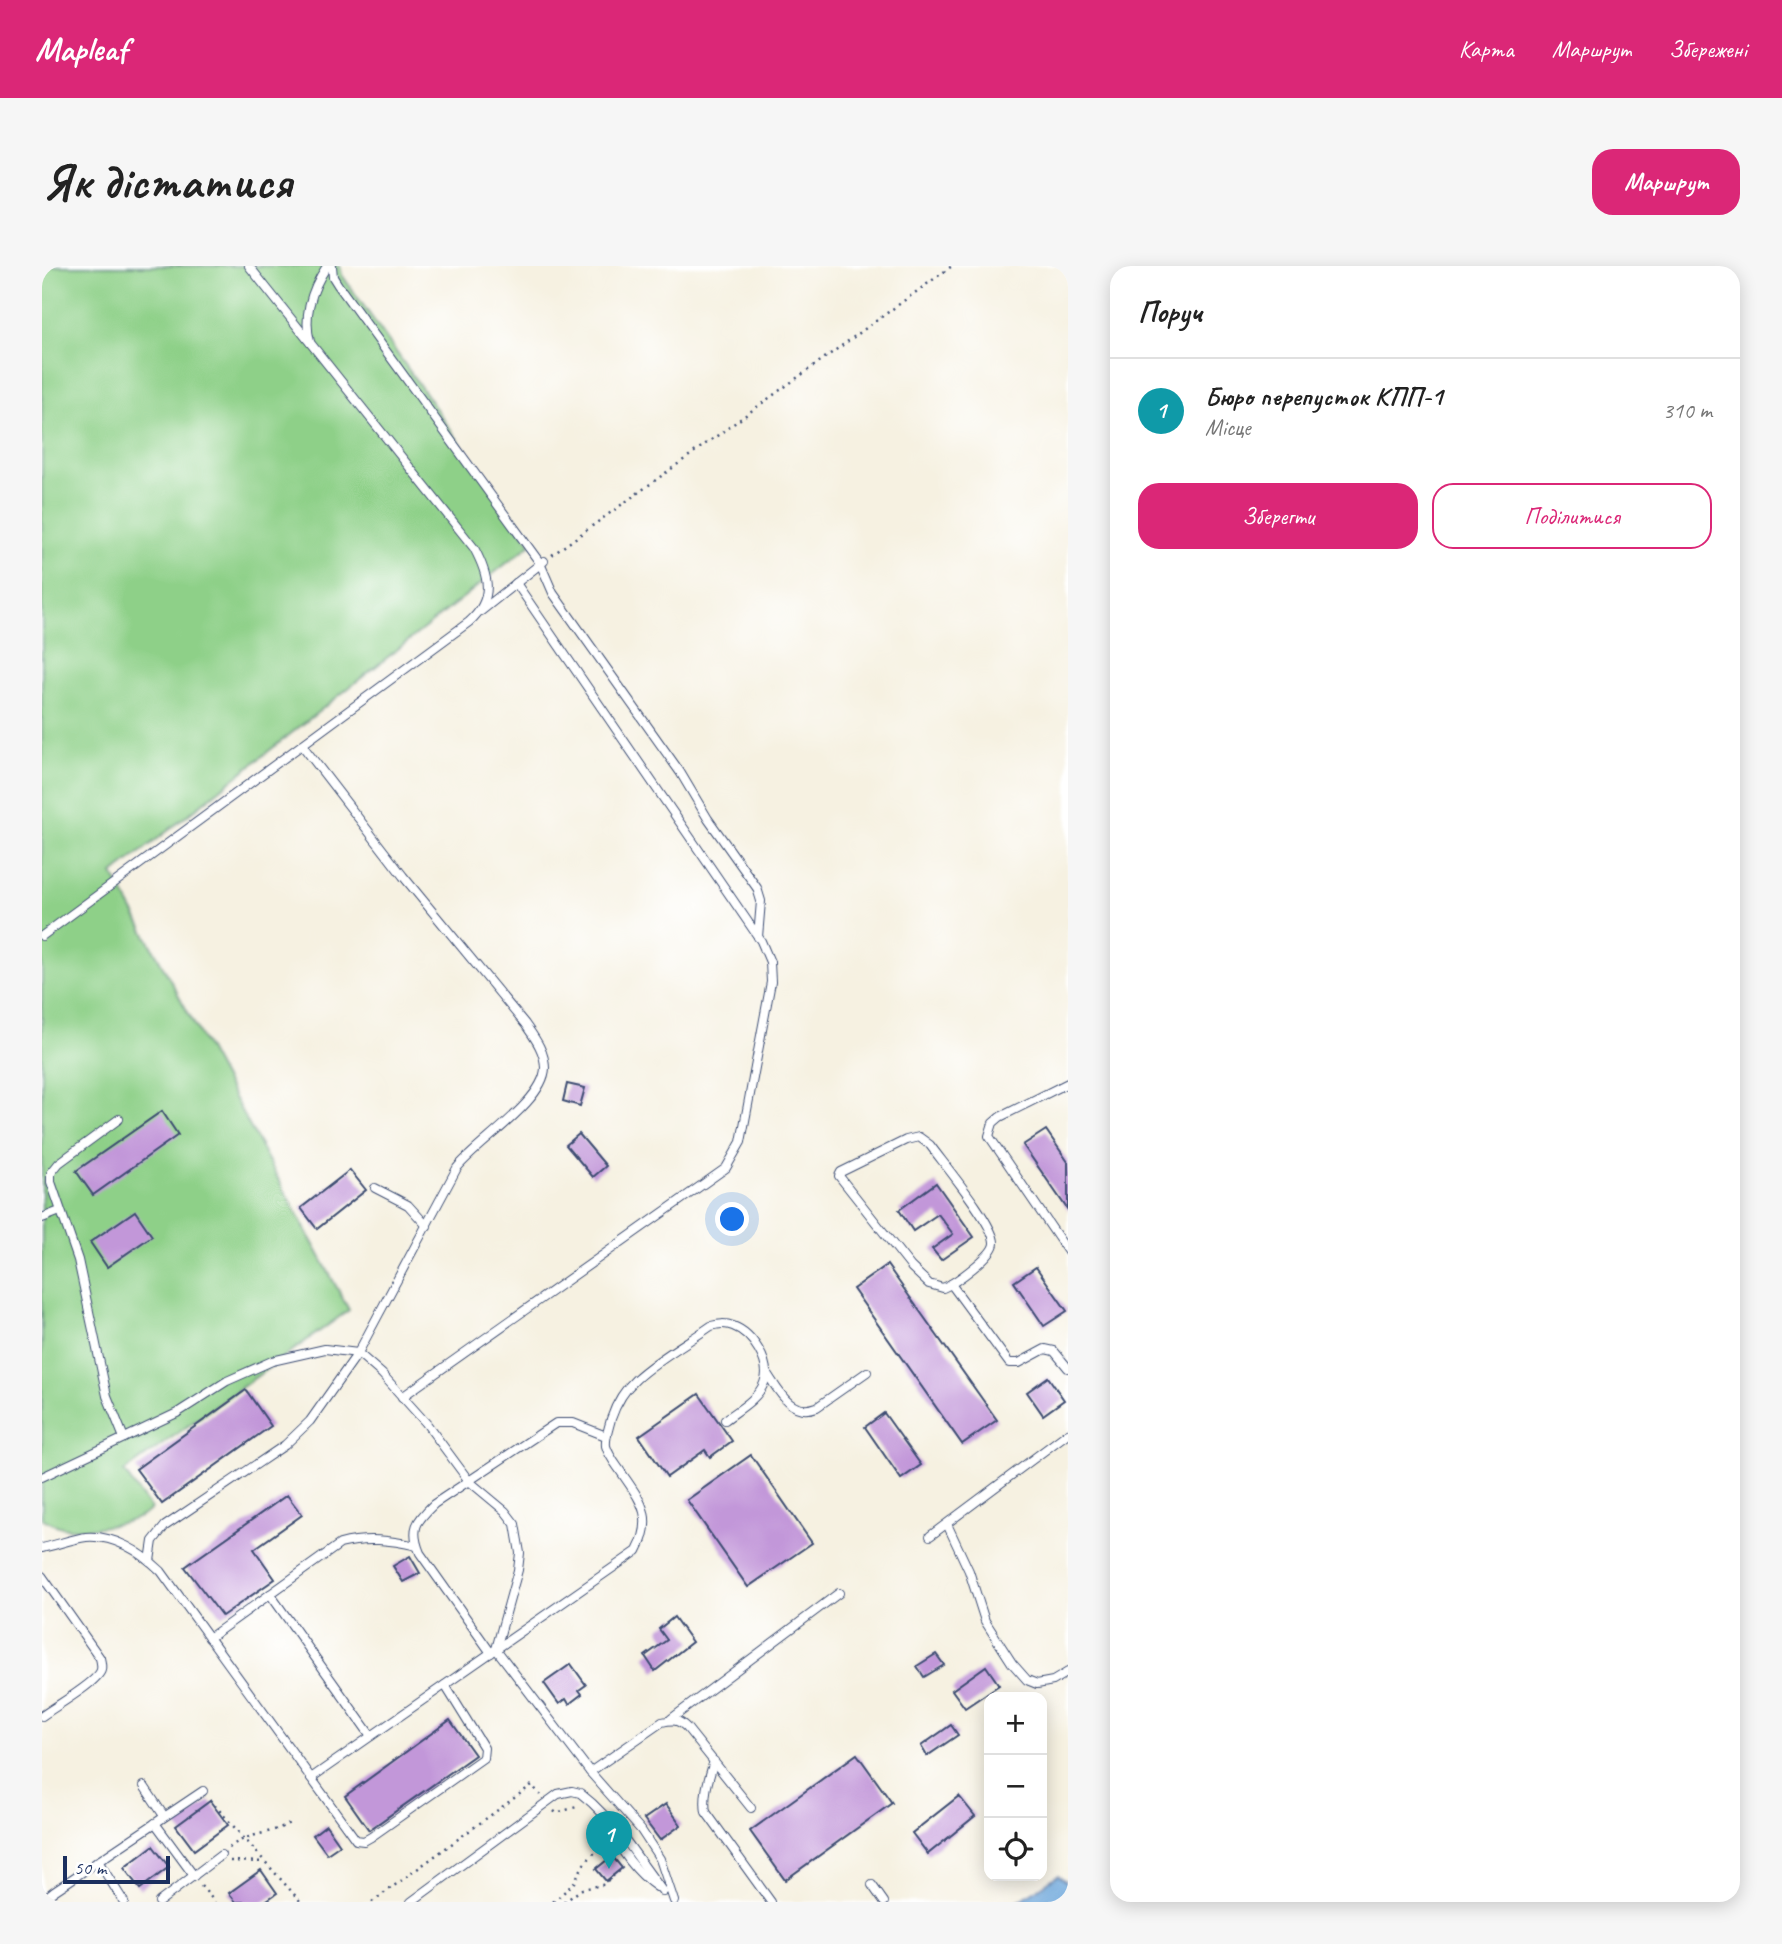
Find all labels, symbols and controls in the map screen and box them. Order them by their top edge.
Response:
text: Mapleaf [35,28,127,70]
text: Карта [1459,34,1514,64]
text: Маршрут [1552,34,1631,64]
text: Збережені [1669,34,1747,64]
button: Маршрут [1592,149,1740,215]
text: Як дістатися [42,151,292,213]
text: Поруч [1138,293,1202,331]
text: Бюро перепусток КПП-1 [1205,380,1443,413]
text: 1 [1156,396,1166,425]
text: 310 m [1663,396,1712,425]
text: Місце [1205,413,1251,442]
button: Зберегти [1138,483,1418,549]
button: Поділитися [1432,483,1712,549]
your location [715,1202,749,1236]
map controls [984,1692,1047,1881]
button: + [984,1692,1047,1755]
button: − [984,1755,1047,1818]
pin: 1 [586,1811,632,1869]
button: locate [984,1818,1047,1881]
scale bar [63,1853,170,1885]
text: 50 m [74,1856,106,1880]

